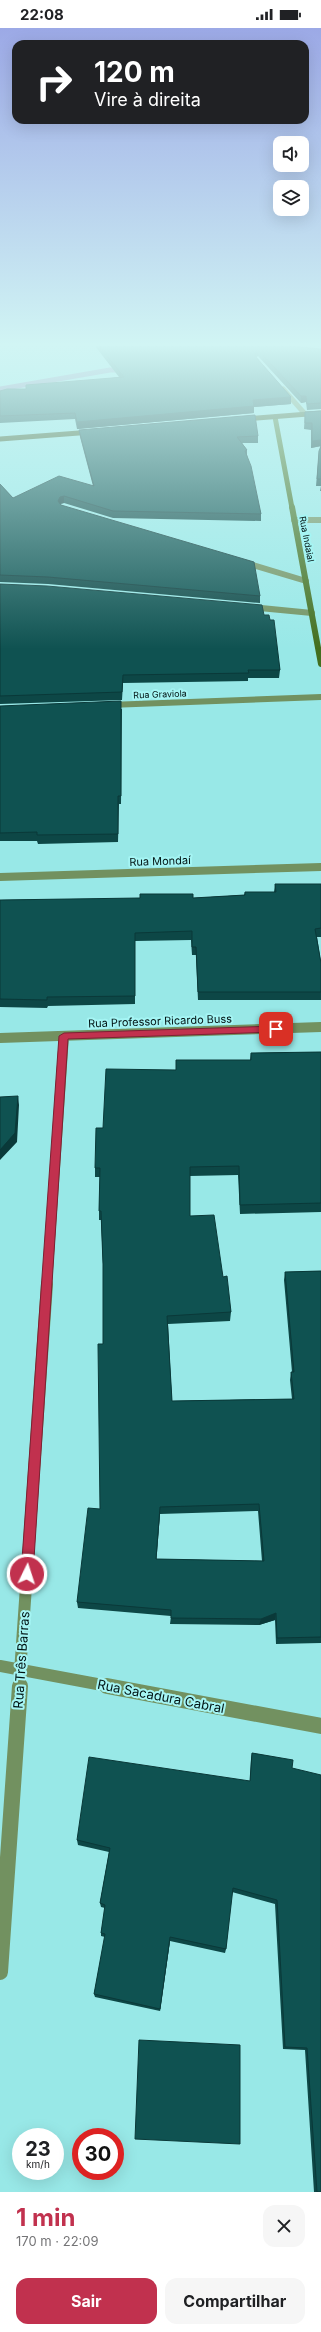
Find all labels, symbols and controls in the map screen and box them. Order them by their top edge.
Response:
text: 22:08 [20,5,64,24]
text: 120 m [94,55,175,89]
icon: right [28,56,80,108]
text: Vire à direita [94,89,201,110]
map controls [273,136,309,216]
button: sound [273,136,309,172]
button: layers [273,180,309,216]
street label: Rua Indaial [297,515,317,563]
street label: Rua Graviola [133,688,187,700]
street label: Rua Mondaí [129,853,191,869]
street label: Rua Professor Ricardo Buss [88,1011,232,1031]
pin [259,1012,293,1046]
icon: arrive [265,1018,287,1040]
position arrow [6,1553,48,1595]
street label: Rua Três Barras [10,1611,32,1709]
street label: Rua Sacadura Cabral [96,1676,226,1716]
speed limit sign: 30 [72,2128,124,2180]
text: 23 [25,2137,51,2161]
text: km/h [26,2158,50,2170]
text: 1 min [16,2203,75,2232]
button: close [263,2205,305,2247]
text: 170 m · 22:09 [16,2233,99,2249]
button: Sair [16,2278,157,2324]
button: Compartilhar [165,2278,305,2324]

